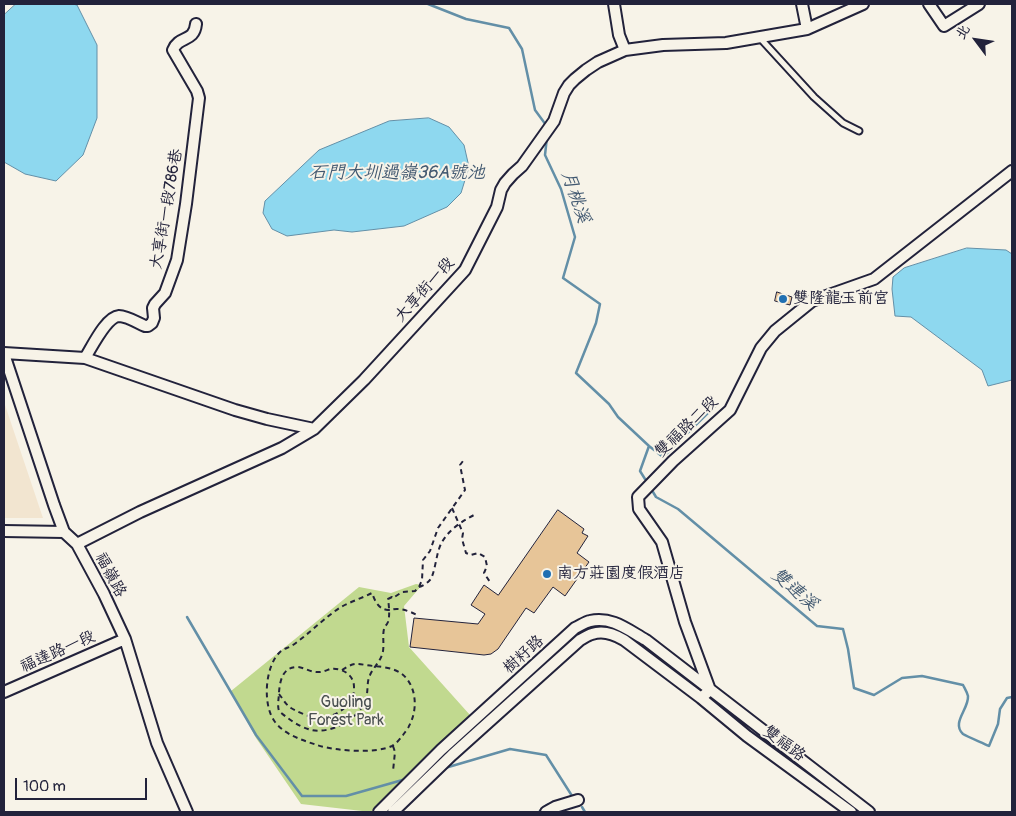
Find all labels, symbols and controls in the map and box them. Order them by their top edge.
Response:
north arrow [951,15,1001,65]
text: 北 [952,22,974,42]
street label: 大享街一段786巷 [147,147,187,271]
water label: 石門大圳過嶺36A號池 [309,162,485,184]
water label: 月桃溪 [556,168,594,226]
street label: 大享街一段 [391,254,459,326]
place label: 雙隆龍玉前宮 [793,289,889,309]
marker: 雙隆龍玉前宮 [777,293,789,305]
street label: 雙福路二段 [652,392,722,462]
street label: 福嶺路 [90,549,130,601]
place label: 南方莊園度假酒店 [557,564,685,584]
water label: 雙連溪 [766,564,822,616]
marker: 南方莊園度假酒店 [541,568,553,580]
street label: 福達路一段 [18,627,98,677]
street label: 樹籽路 [500,632,548,678]
park label: Guoling Forest Park [308,693,384,731]
street label: 雙福路 [759,722,809,766]
scale bar [18,768,150,800]
text: 100 m [23,777,66,796]

